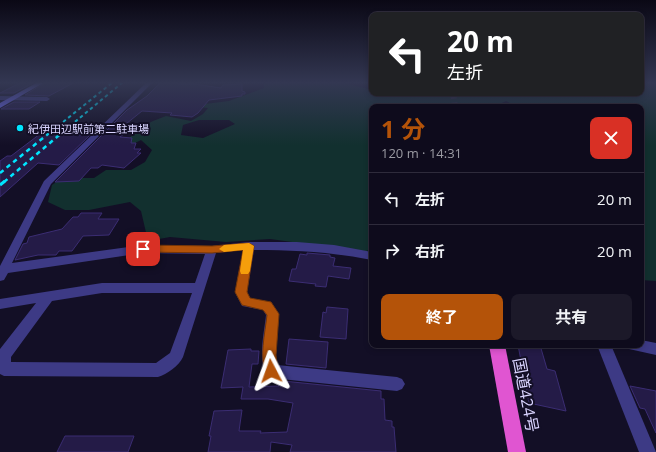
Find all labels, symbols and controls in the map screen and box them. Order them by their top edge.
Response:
text: 20 m [447,22,514,60]
icon: left [381,28,433,80]
text: 左折 [447,60,483,84]
text: 1 分 [381,112,425,145]
button: close [590,117,632,159]
place label: 紀伊田辺駅前第二駐車場 [28,121,149,136]
marker: 紀伊田辺駅前第二駐車場 [15,123,25,133]
text: 120 m · 14:31 [381,144,462,162]
icon: left [381,188,403,210]
text: 左折 [415,189,445,209]
text: 20 m [597,189,632,209]
pin [126,232,160,266]
icon: arrive [132,238,154,260]
icon: right [381,240,403,262]
text: 右折 [415,241,445,261]
text: 20 m [597,241,632,261]
button: 終了 [381,294,503,340]
button: 共有 [511,294,632,340]
position arrow [250,350,292,392]
street label: 国道424号 [508,356,544,434]

